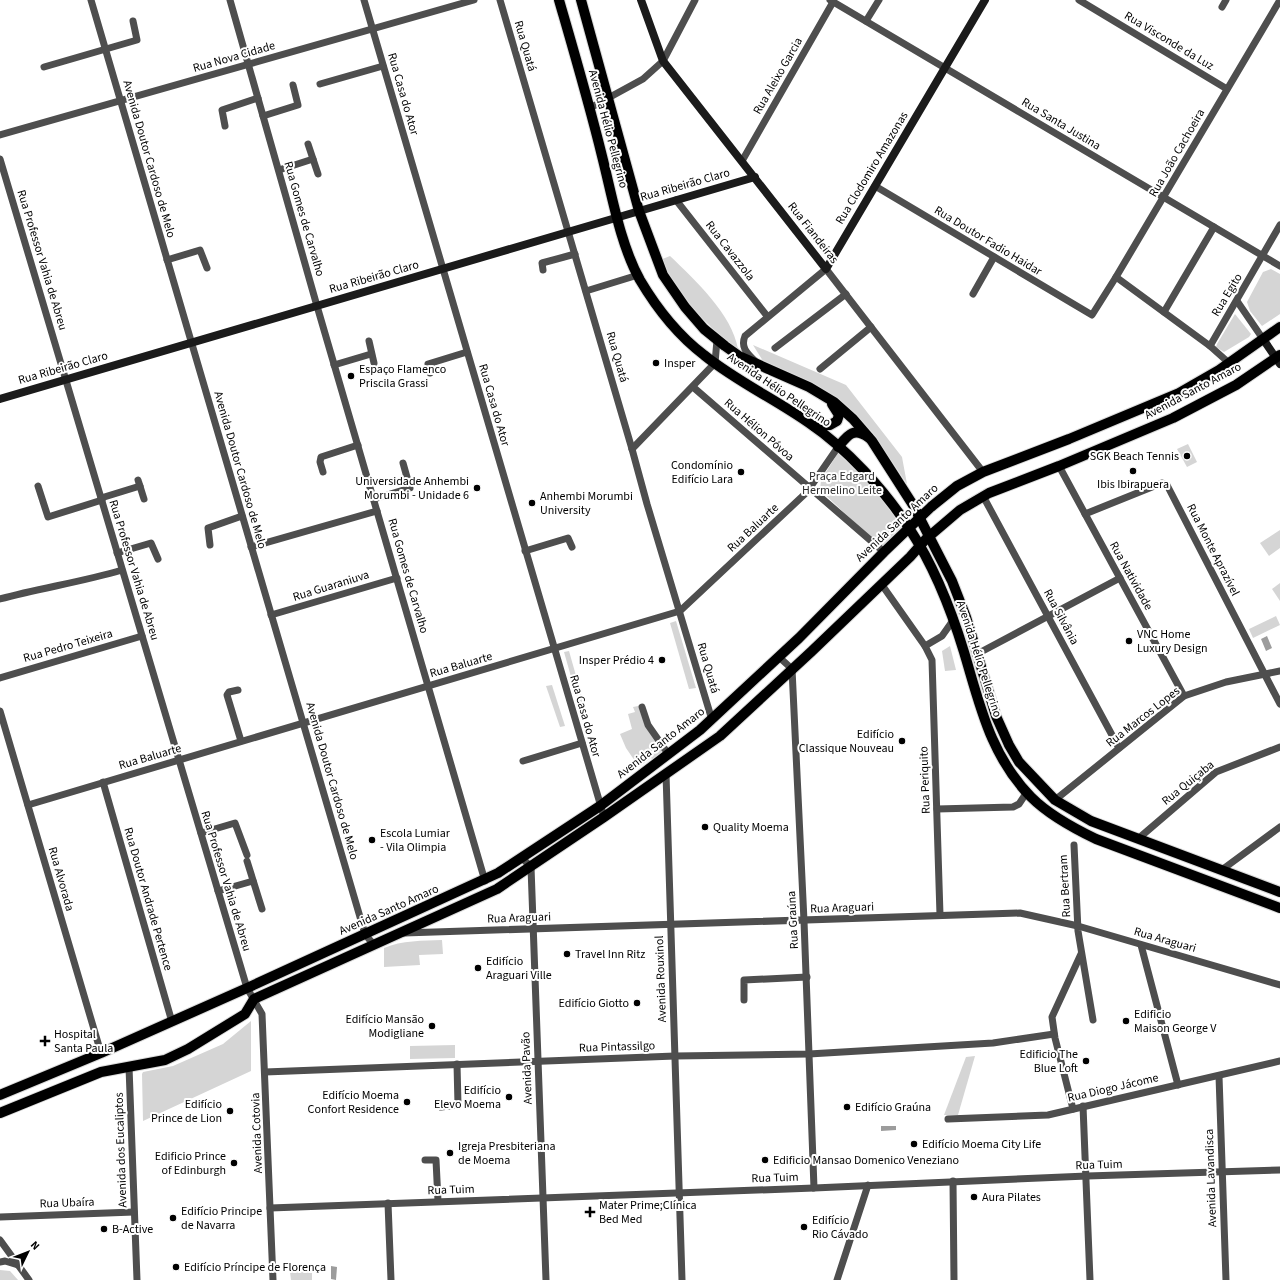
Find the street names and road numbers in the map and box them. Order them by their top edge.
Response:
street label: Rua Visconde da Luz [1121,8,1217,74]
street label: Rua Quatá [510,19,540,73]
street label: Rua Aleixo Garcia [749,34,807,118]
street label: Rua Nova Cidade [191,37,277,77]
street label: Rua Casa do Ator [383,51,423,138]
street label: Avenida Hélio Pellegrino [584,68,632,190]
street label: Avenida Doutor Cardoso de Melo [118,78,180,240]
street label: Rua Santa Justina [1018,94,1104,154]
street label: Rua João Cachoeira [1145,106,1209,200]
street label: Rua Clodomiro Amazonas [832,108,912,228]
street label: Rua Gomes de Carvalho [279,159,329,279]
street label: Rua Ribeirão Claro [638,164,732,206]
street label: Rua Professor Vahia de Abreu [13,188,71,332]
street label: Rua Fiandeiras [784,199,842,267]
street label: Rua Doutor Fadio Haidar [931,202,1046,280]
street label: Rua Cavazzola [701,217,759,285]
street label: Rua Ribeirão Claro [327,256,421,298]
street label: Rua Egito [1207,270,1247,320]
street label: Rua Quatá [602,330,632,384]
street label: Rua Ribeirão Claro [16,347,110,389]
street label: Avenida Hélio Pellegrino [724,349,834,431]
street label: Avenida Santo Amaro [1142,358,1244,424]
street label: Rua Casa do Ator [474,362,514,449]
street label: Avenida Doutor Cardoso de Melo [209,389,271,551]
street label: Rua Hélion Póvoa [720,395,798,465]
street label: Avenida Santo Amaro [852,480,942,566]
street label: Rua Professor Vahia de Abreu [105,498,163,642]
street label: Rua Baluarte [724,500,782,556]
street label: Rua Monte Aprazível [1182,501,1244,599]
street label: Rua Gomes de Carvalho [383,516,433,636]
street label: Rua Natividade [1105,538,1157,614]
street label: Rua Guaraniuva [291,566,371,606]
street label: Rua Silvânia [1039,586,1083,648]
street label: Avenida Hélio Pellegrino [952,598,1006,720]
street label: Rua Pedro Teixeira [21,625,115,667]
street label: Rua Quatá [693,641,723,695]
street label: Rua Baluarte [428,648,494,682]
street label: Rua Casa do Ator [565,673,605,760]
street label: Rua Marcos Lopes [1102,683,1184,751]
street label: Avenida Doutor Cardoso de Melo [301,700,363,862]
street label: Avenida Santo Amaro [613,703,709,783]
street label: Rua Baluarte [117,740,183,774]
street label: Rua Periquito [915,746,935,814]
street label: Rua Quiçaba [1158,757,1218,809]
street label: Rua Professor Vahia de Abreu [197,809,255,953]
street label: Rua Doutor Andrade Pertence [119,825,177,973]
street label: Rua Alvorada [44,845,78,913]
street label: Rua Bertram [1055,854,1075,918]
street label: Avenida Santo Amaro [336,880,442,940]
street label: Rua Graúna [783,890,803,950]
street label: Rua Araguari [810,898,874,918]
street label: Rua Araguari [487,908,551,928]
street label: Rua Araguari [1132,923,1198,957]
street label: Avenida Rouxinol [651,935,671,1023]
street label: Avenida Pavão [517,1031,537,1105]
street label: Rua Pintassilgo [579,1037,655,1057]
street label: Rua Diogo Jácome [1066,1069,1160,1107]
street label: Avenida dos Eucaliptos [110,1092,132,1208]
street label: Avenida Cotovia [247,1092,267,1174]
street label: Avenida Lavandisca [1201,1128,1221,1228]
street label: Rua Tuim [1075,1156,1123,1174]
street label: Rua Tuim [751,1169,799,1187]
street label: Rua Tuim [427,1181,475,1199]
street label: Rua Ubaíra [39,1194,95,1212]

